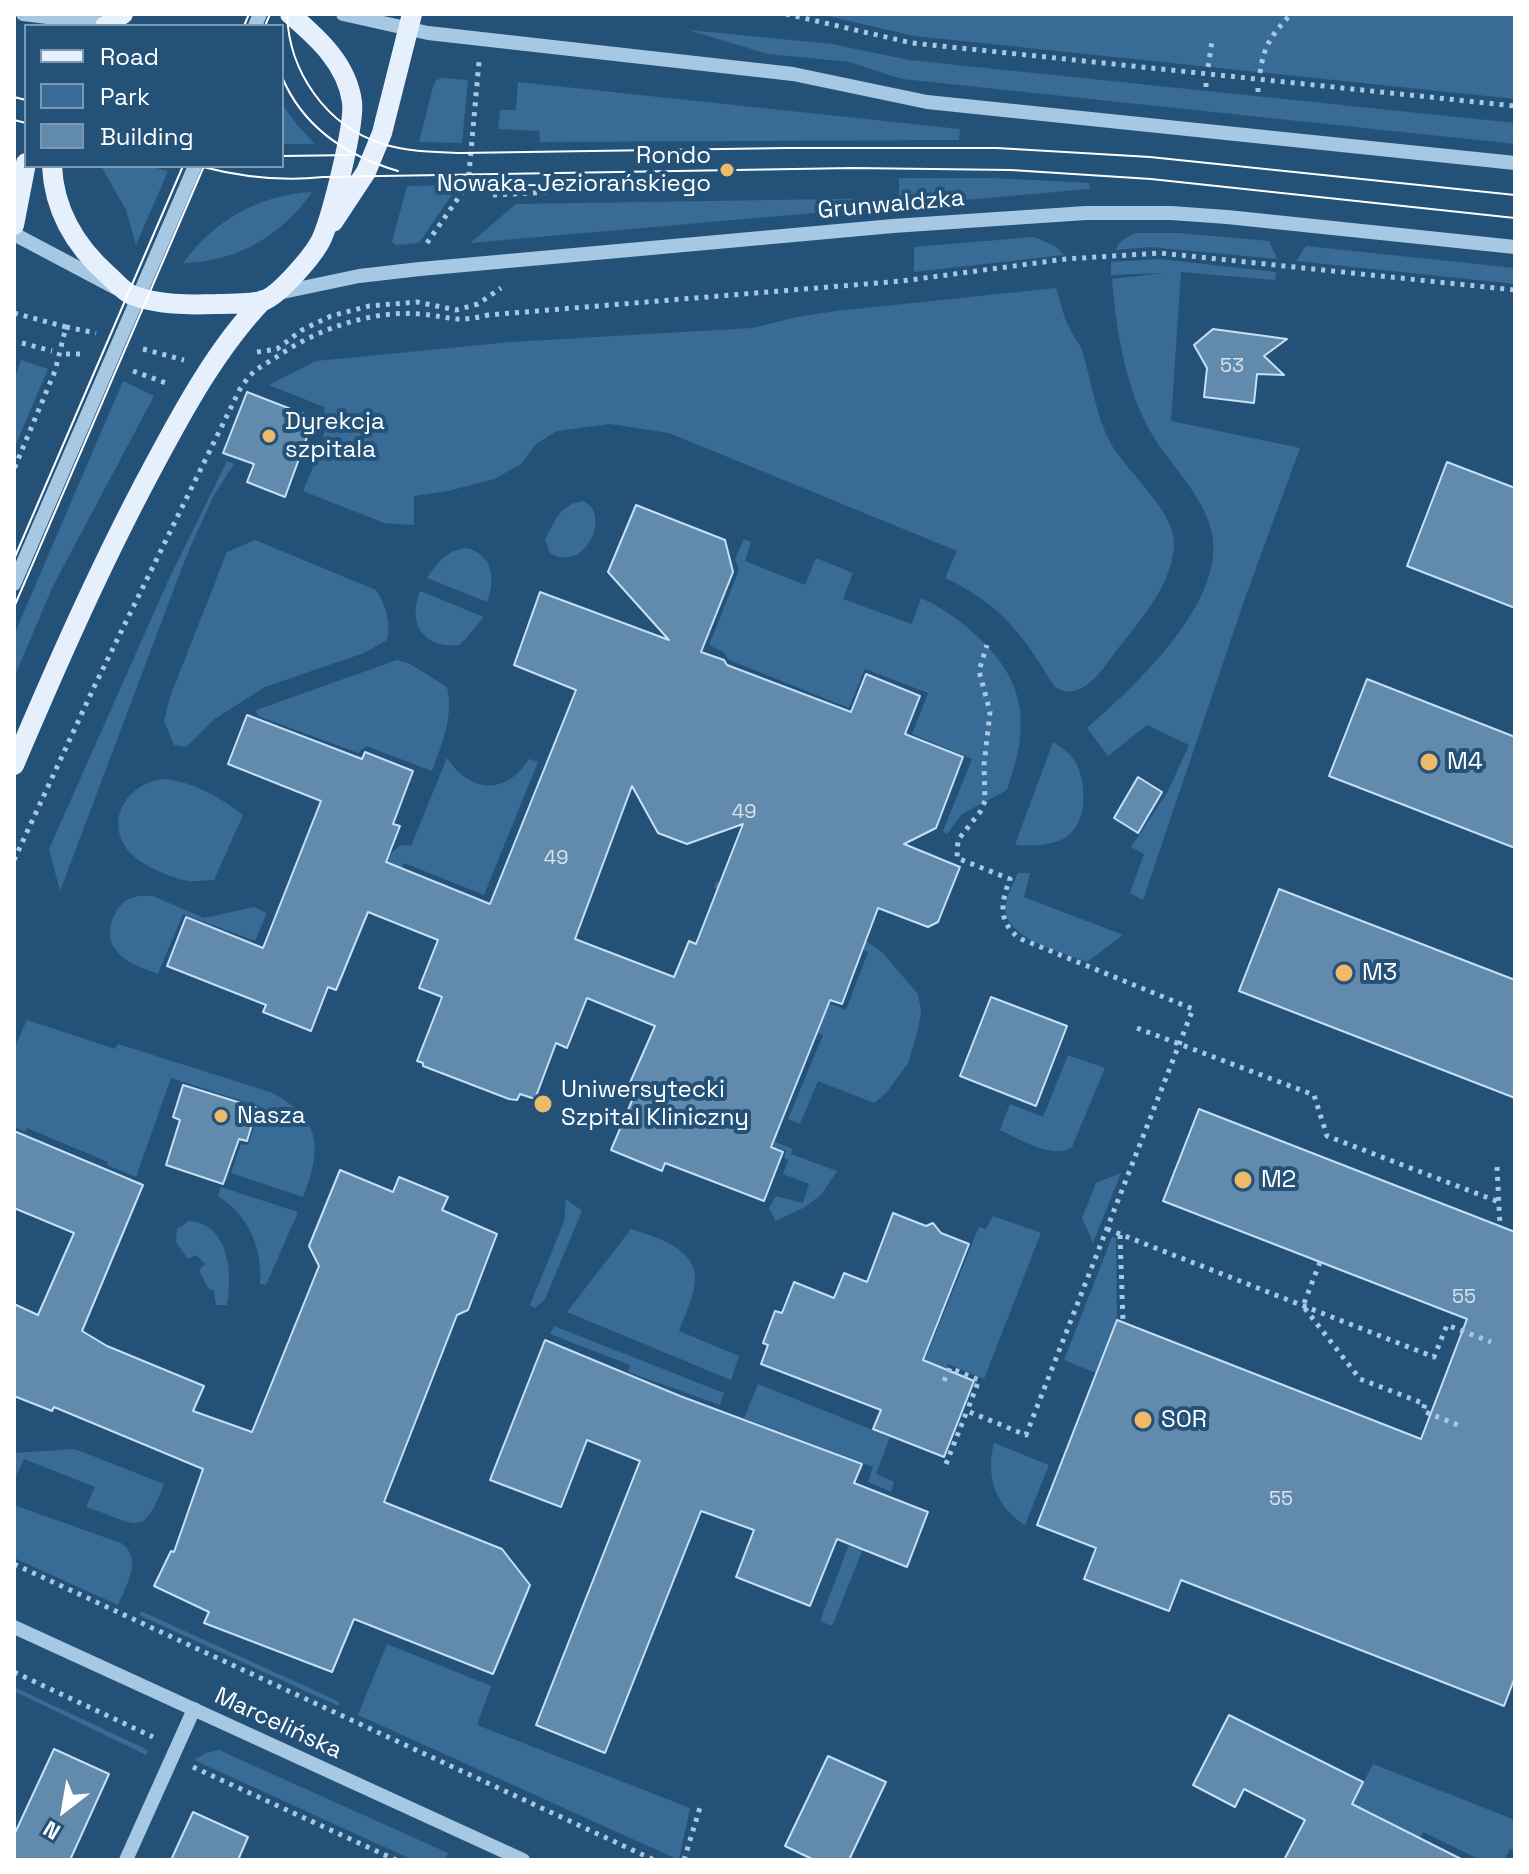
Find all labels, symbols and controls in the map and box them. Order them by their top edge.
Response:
legend [24,24,284,168]
text: Road [100,41,159,72]
text: Park [100,81,150,112]
text: Building [100,121,194,152]
place label: Rondo Nowaka-Jeziorańskiego [437,142,711,198]
marker: Rondo Nowaka-Jeziorańskiego [718,161,736,179]
street label: Grunwaldzka [816,184,966,226]
house number: 53 [1220,355,1244,379]
place label: Dyrekcja szpitala [285,408,385,464]
marker: Dyrekcja szpitala [260,427,278,445]
place label: M4 [1447,748,1483,776]
marker: M4 [1418,751,1440,773]
house number: 49 [732,801,756,825]
house number: 49 [544,847,568,871]
place label: M3 [1362,959,1397,987]
marker: M3 [1333,962,1355,984]
place label: Uniwersytecki Szpital Kliniczny [561,1076,749,1132]
marker: Uniwersytecki Szpital Kliniczny [532,1093,554,1115]
place label: Nasza [237,1102,306,1130]
marker: Nasza [212,1107,230,1125]
place label: M2 [1261,1166,1296,1194]
marker: M2 [1232,1169,1254,1191]
house number: 55 [1452,1286,1476,1310]
place label: SOR [1161,1406,1207,1434]
marker: SOR [1132,1409,1154,1431]
house number: 55 [1269,1488,1293,1512]
street label: Marcelińska [210,1682,346,1766]
north arrow [24,1770,104,1850]
text: N [38,1815,65,1846]

